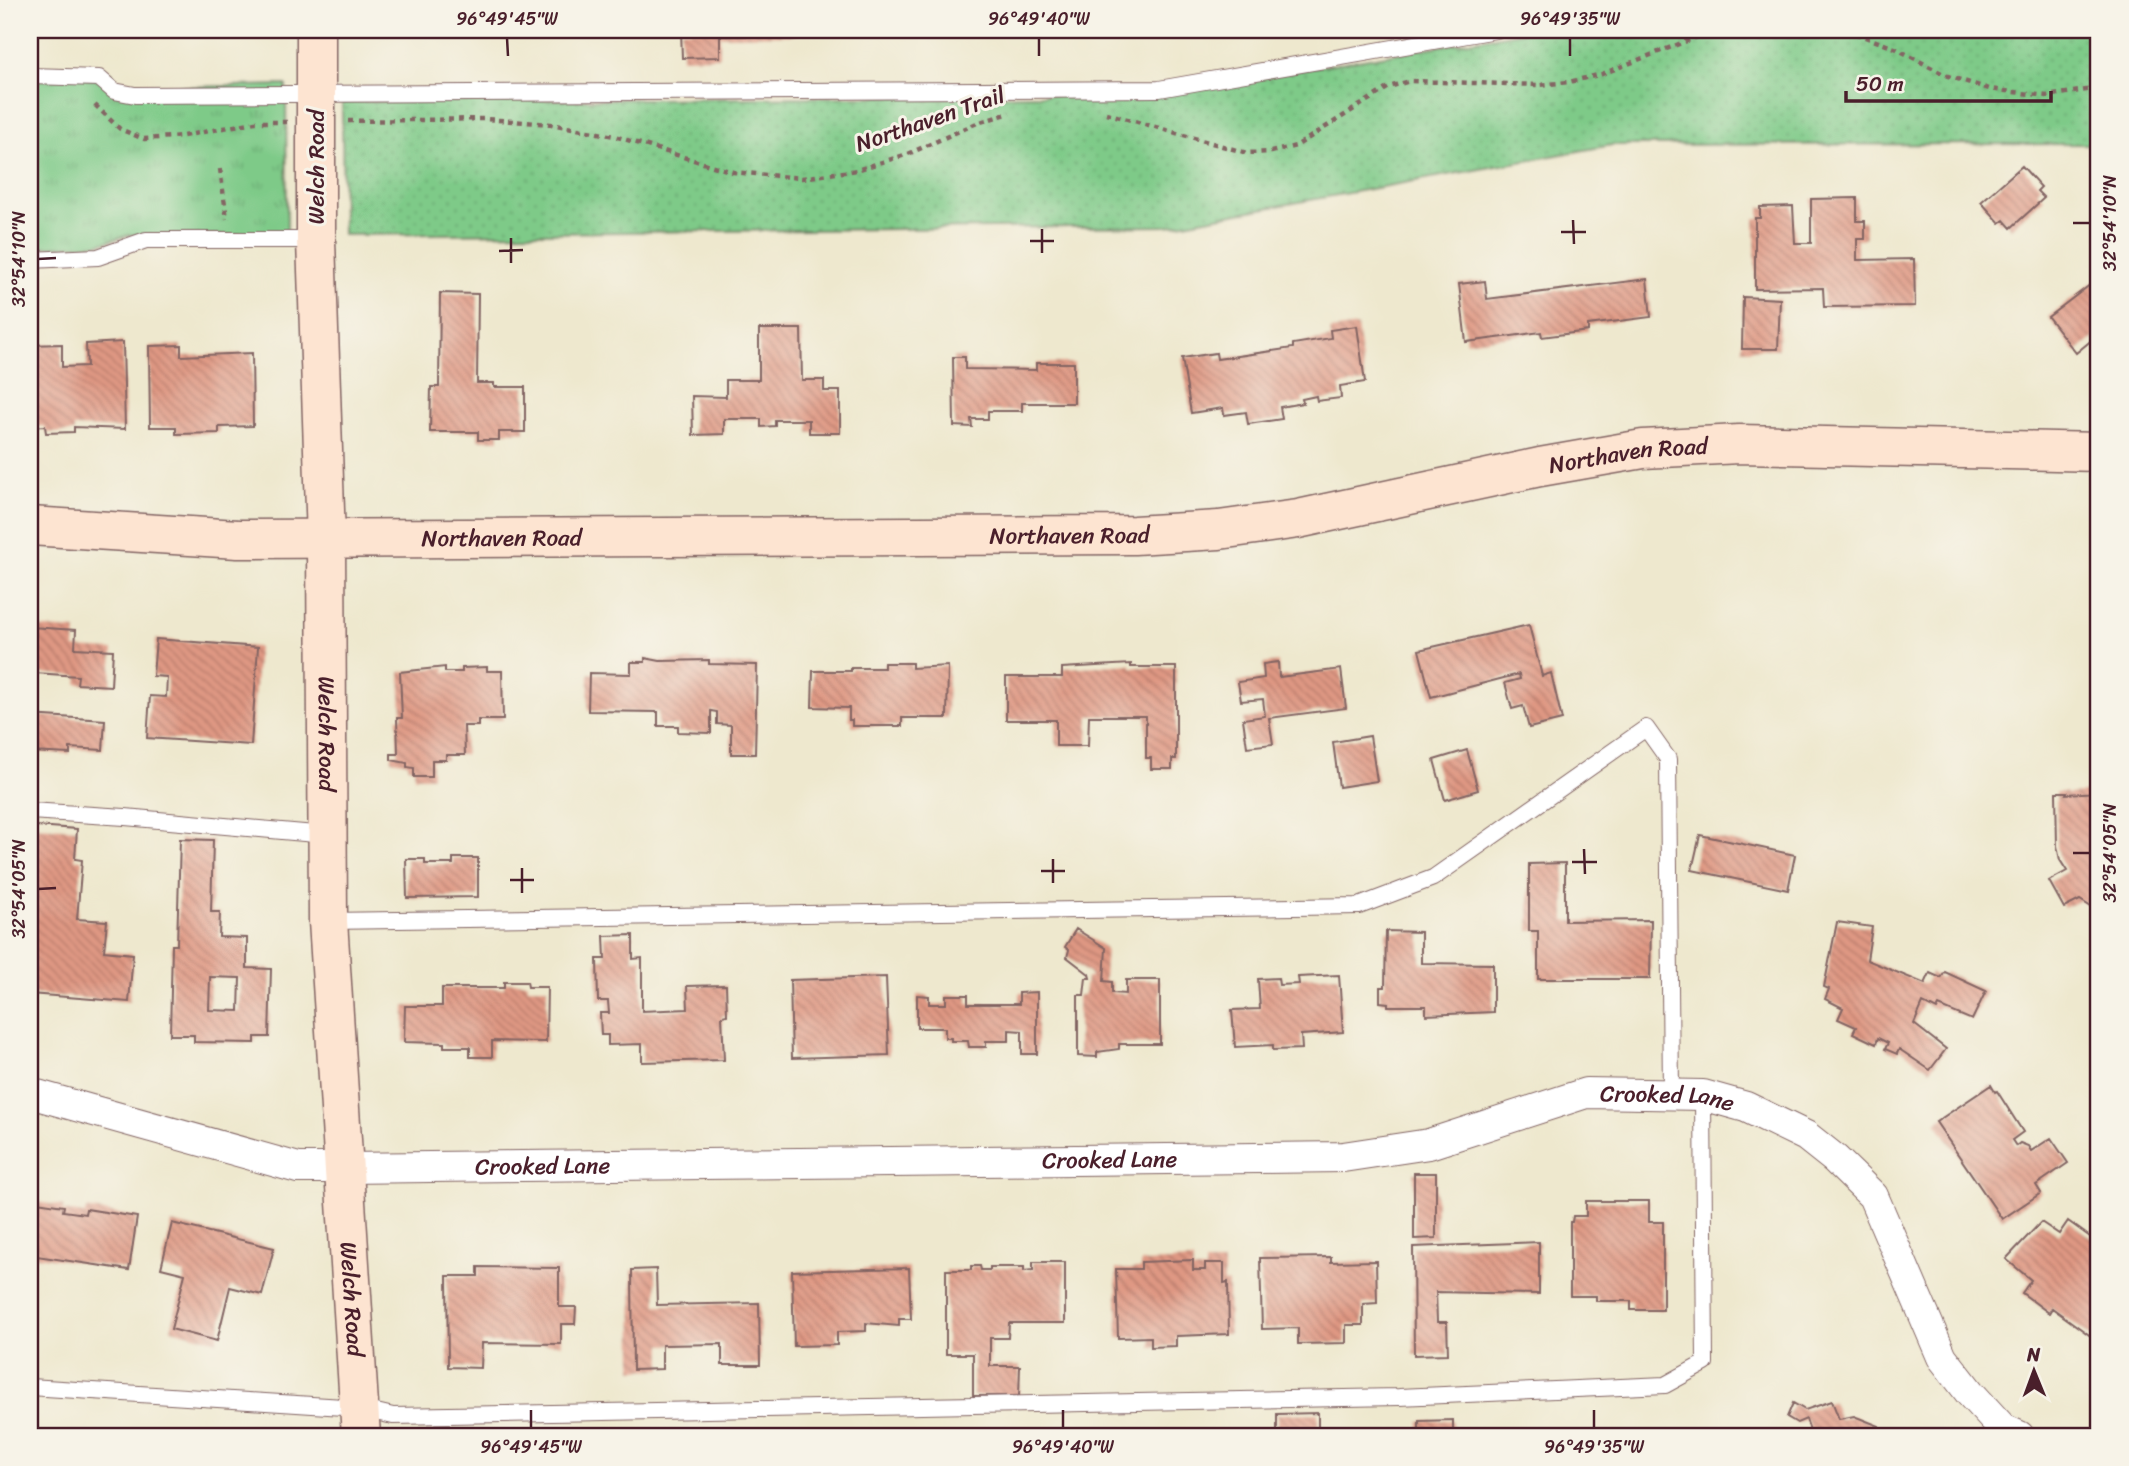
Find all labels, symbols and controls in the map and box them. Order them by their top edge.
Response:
text: 96°49'45"W [456,3,559,35]
text: 96°49'40"W [988,3,1091,35]
text: 96°49'35"W [1520,3,1621,35]
scale bar [1846,60,2050,104]
text: 50 m [1856,65,1904,103]
street label: Northaven Trail [850,75,1011,164]
street label: Welch Road [296,108,337,224]
text: 32°54'10"N [2094,175,2126,271]
text: 32°54'10"N [3,211,35,307]
street label: Northaven Road [1545,426,1711,486]
street label: Northaven Road [989,514,1153,557]
street label: Northaven Road [421,517,584,559]
street label: Welch Road [306,676,347,793]
text: 32°54'05"N [2094,803,2126,903]
text: 32°54'05"N [3,839,35,939]
street label: Crooked Lane [1600,1073,1739,1124]
street label: Crooked Lane [1042,1139,1178,1181]
street label: Crooked Lane [475,1145,611,1188]
street label: Welch Road [328,1240,376,1360]
north arrow [2000,1336,2070,1406]
text: N [2026,1338,2041,1371]
text: 96°49'45"W [480,1431,583,1463]
text: 96°49'40"W [1012,1431,1115,1463]
text: 96°49'35"W [1544,1431,1645,1463]

